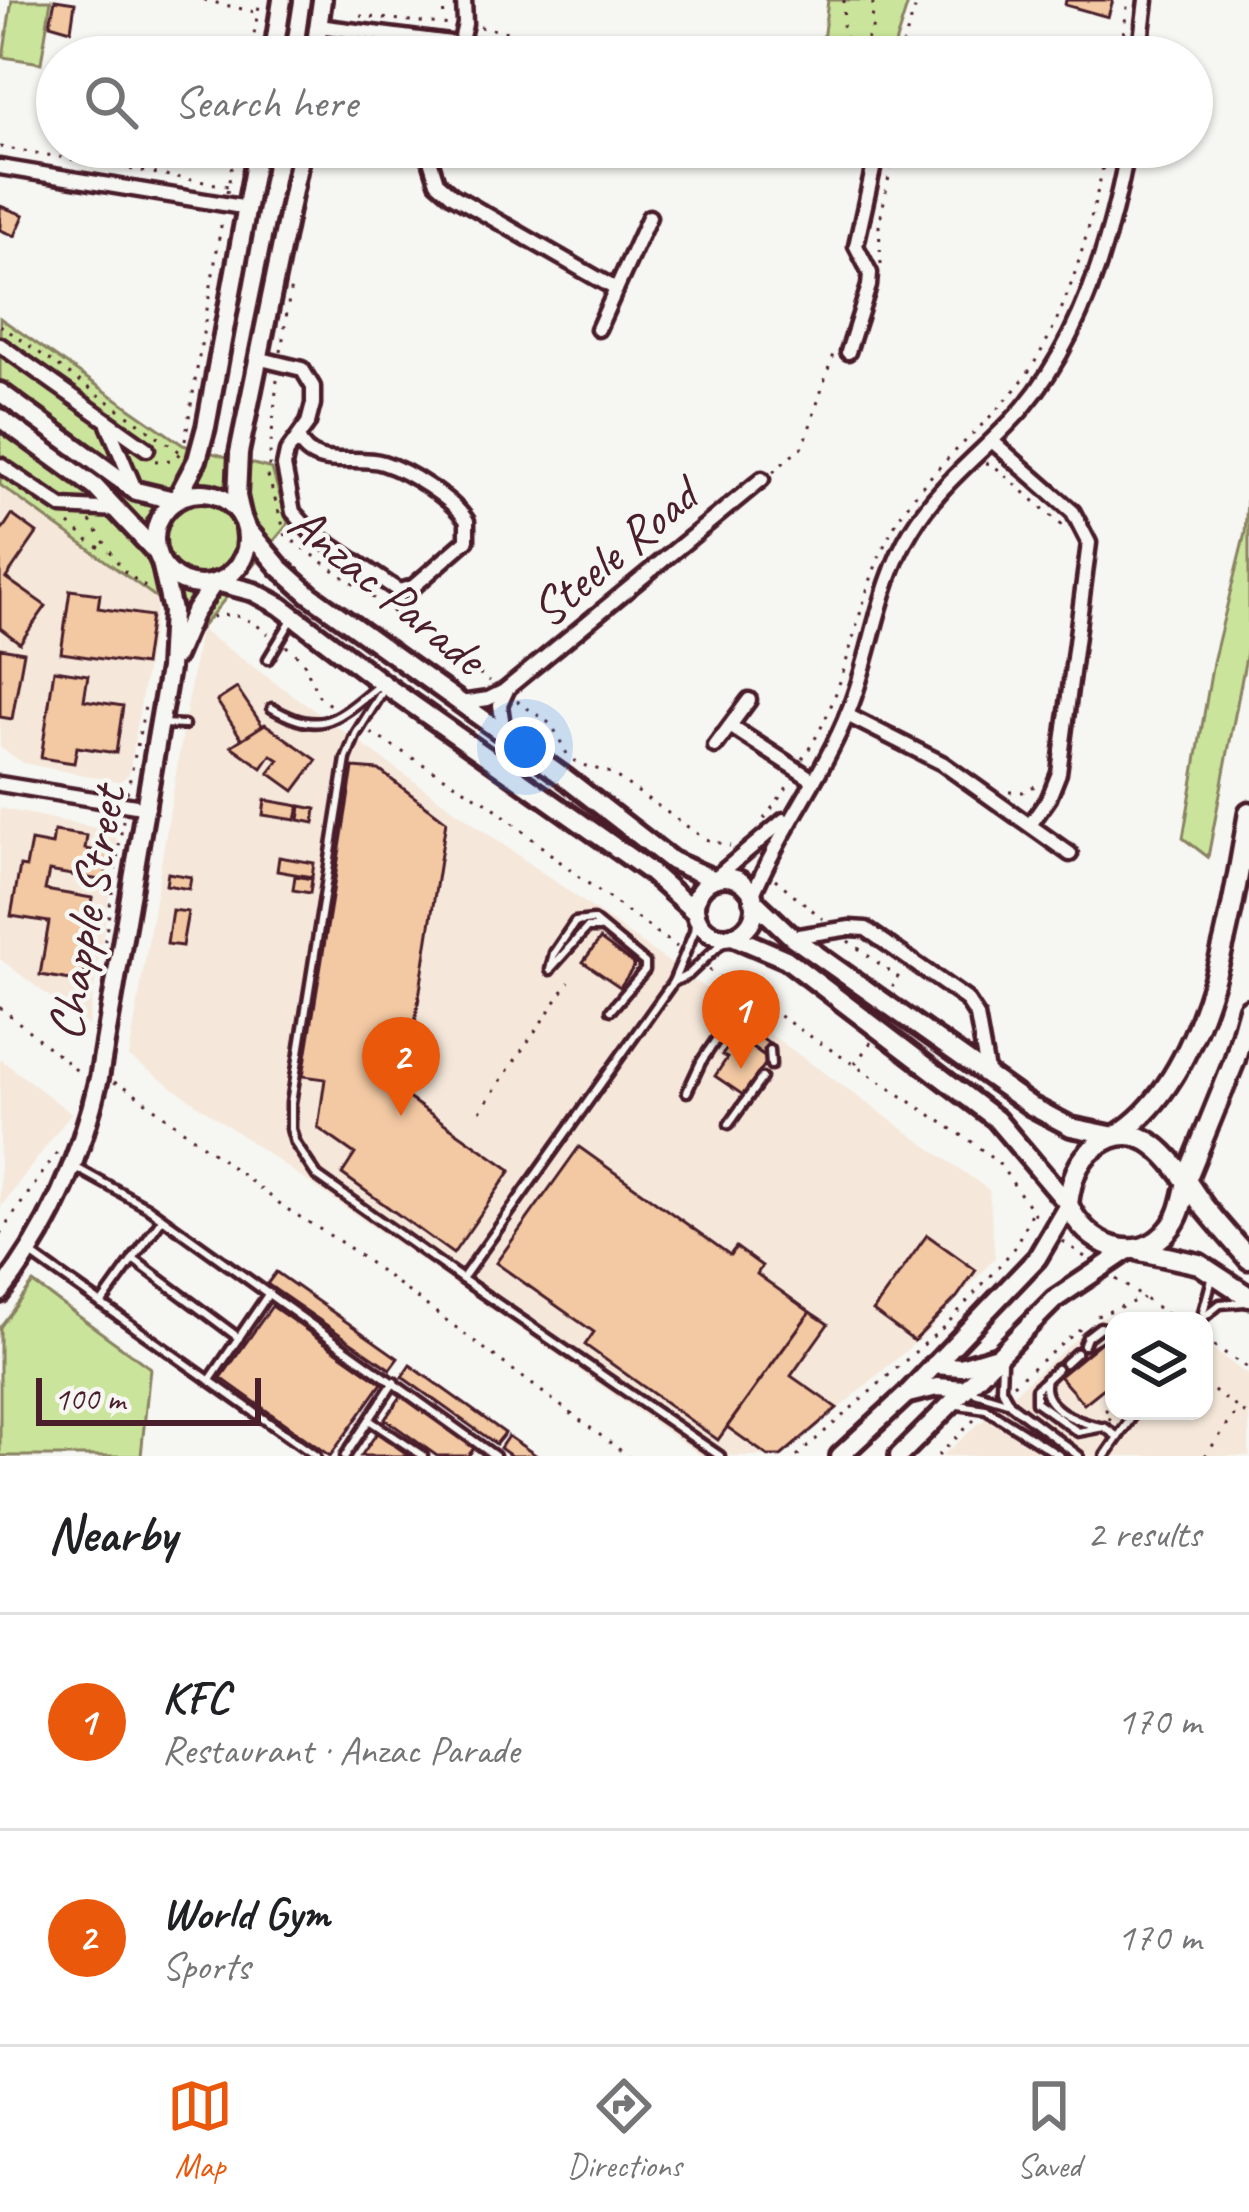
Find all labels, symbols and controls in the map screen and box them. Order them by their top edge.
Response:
search box [36,36,1213,168]
icon: search [78,69,144,135]
text: Search here [174,74,357,131]
street label: Steele Road [517,460,716,641]
street label: Anzac Parade [276,491,502,691]
your location [495,717,555,777]
street label: Chapple Street [32,776,141,1045]
pin: 1 [702,970,780,1069]
pin: 2 [362,1017,440,1116]
map controls [1105,1312,1213,1420]
button: layers [1105,1312,1213,1420]
scale bar [36,1372,261,1425]
text: 100 m [54,1378,125,1420]
text: Nearby [48,1502,176,1566]
text: 2 results [1087,1510,1201,1559]
text: KFC [162,1669,229,1726]
text: 1 [78,1697,96,1746]
text: 170 m [1117,1697,1201,1746]
text: Restaurant · Anzac Parade [162,1726,519,1775]
text: World Gym [162,1885,330,1942]
text: 2 [78,1913,96,1962]
text: 170 m [1117,1913,1201,1962]
text: Sports [162,1942,250,1991]
tab: Map [167,2073,233,2187]
tab: Directions [567,2073,682,2187]
tab: Saved [1016,2073,1082,2187]

